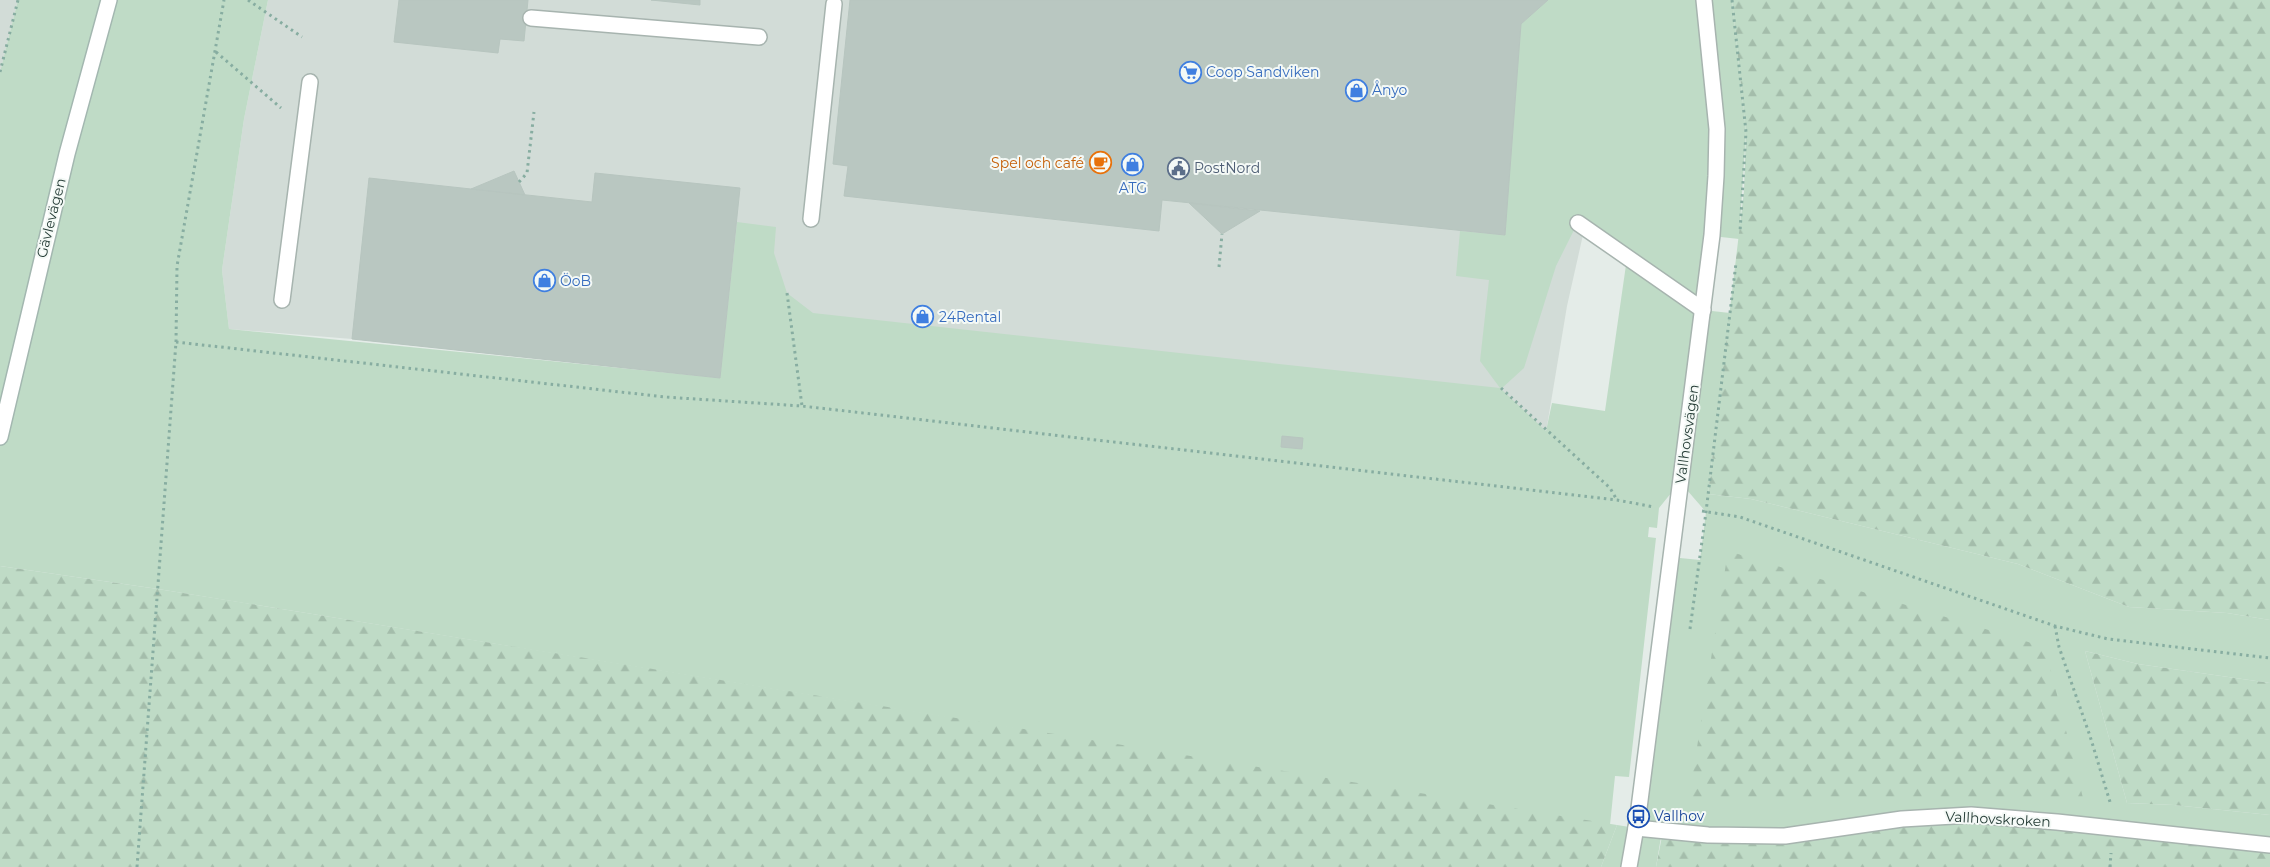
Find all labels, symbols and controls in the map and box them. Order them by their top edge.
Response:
supermarket icon: Coop Sandviken [1178,60,1202,84]
place label: Coop Sandviken [1206,63,1320,81]
shop icon: Ånyo [1344,78,1368,102]
place label: Ånyo [1372,80,1408,99]
cafe icon: Spel och café [1088,151,1112,175]
shop icon: ATG [1121,153,1145,177]
place label: Spel och café [991,154,1084,172]
public building icon: PostNord [1166,156,1190,180]
place label: PostNord [1194,159,1260,177]
street label: Gävlevägen [32,176,70,260]
place label: ATG [1119,179,1147,197]
shop icon: ÖoB [532,269,556,293]
place label: ÖoB [560,272,591,290]
shop icon: 24Rental [911,305,935,329]
place label: 24Rental [939,308,1001,326]
street label: Vallhovsvägen [1671,383,1703,485]
bus stop icon: Vallhov [1626,804,1650,828]
place label: Vallhov [1654,807,1705,825]
street label: Vallhovskroken [1945,807,2051,831]

